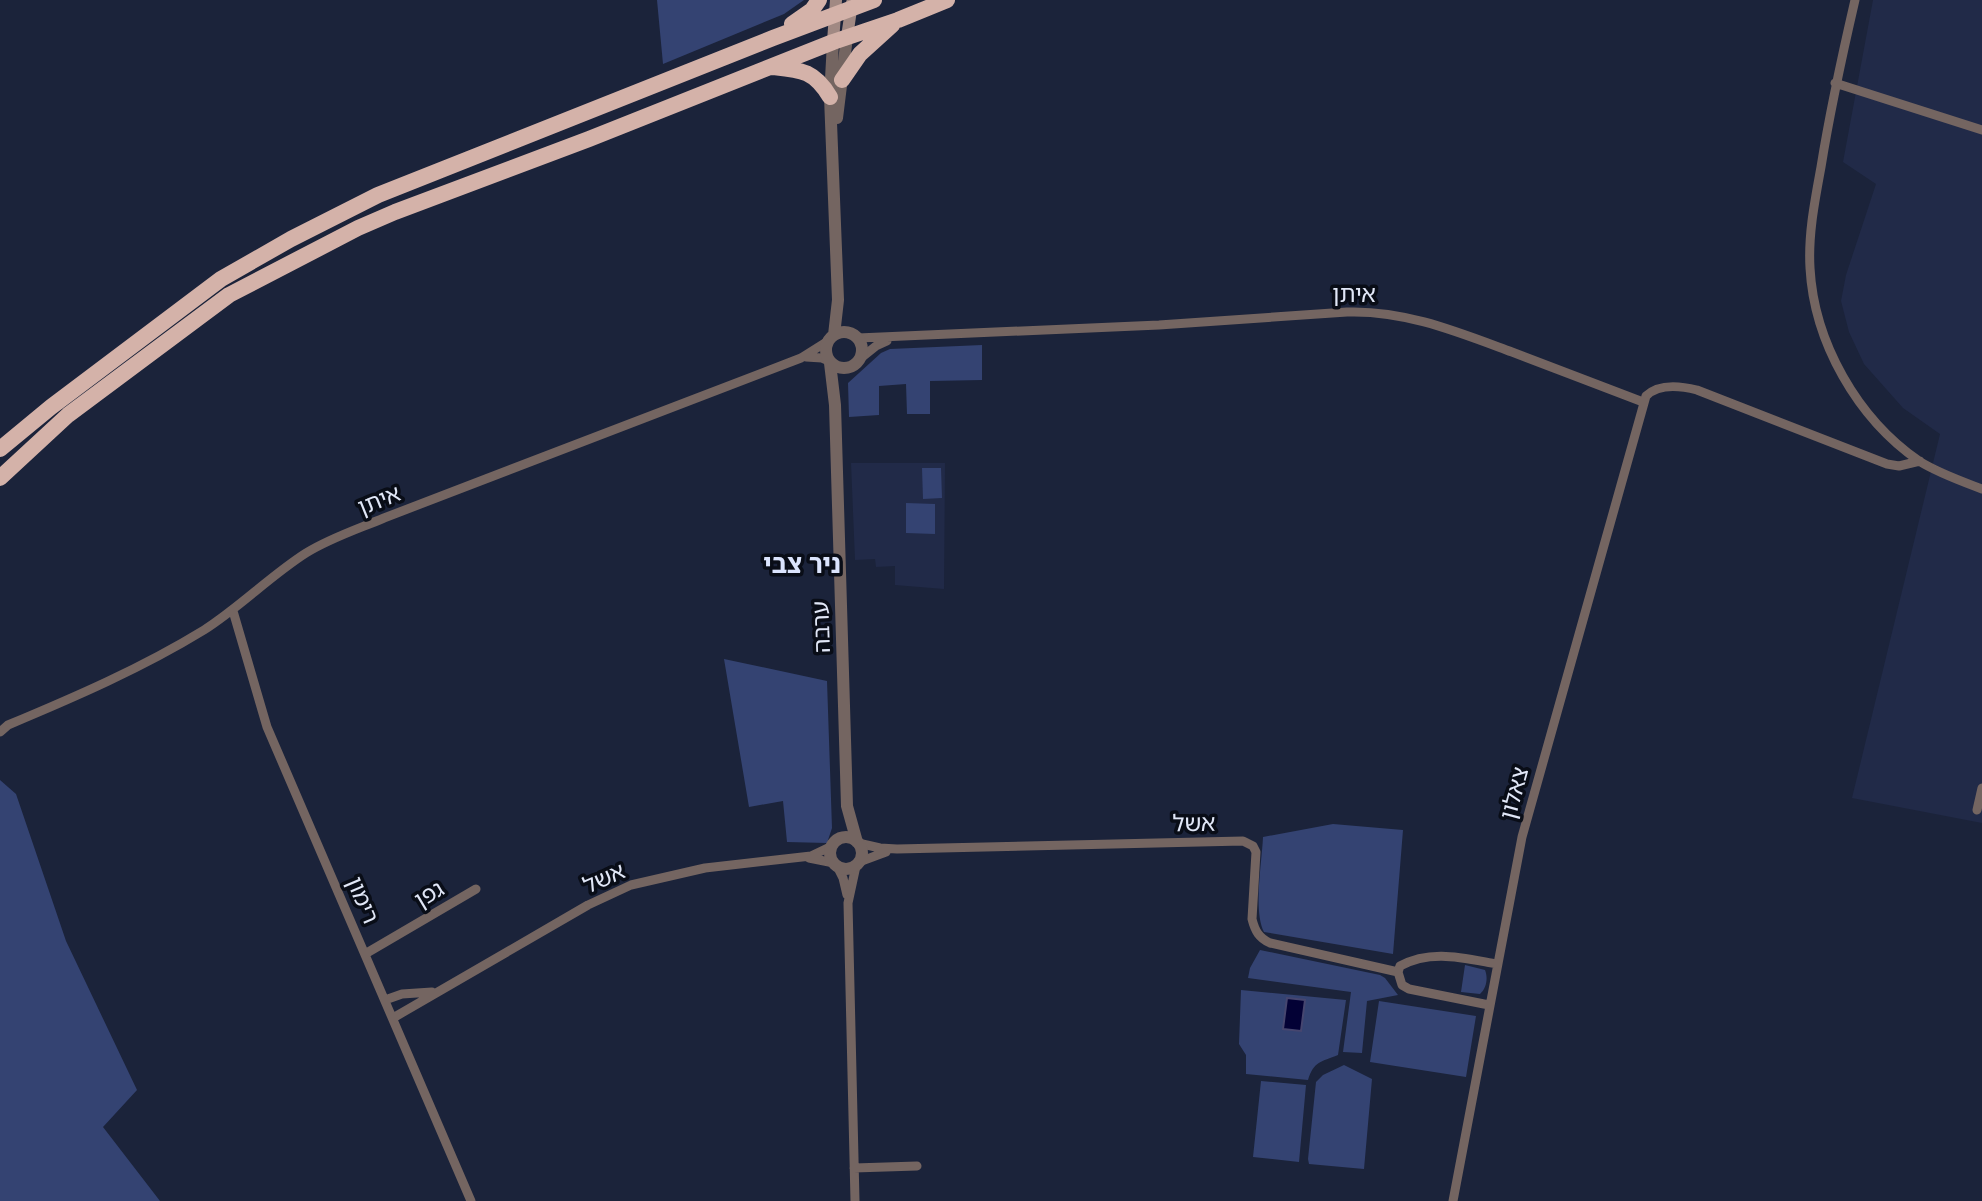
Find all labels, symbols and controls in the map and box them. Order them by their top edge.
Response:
street label: איתן [1332,279,1376,307]
street label: איתן [353,478,404,520]
district label: ניר צבי [763,548,841,579]
street label: ערבה [805,600,835,654]
street label: צאלון [1493,763,1533,822]
street label: אשל [1172,808,1216,836]
street label: אשל [578,856,629,899]
street label: רימון [342,872,386,927]
street label: גפן [409,873,449,913]

